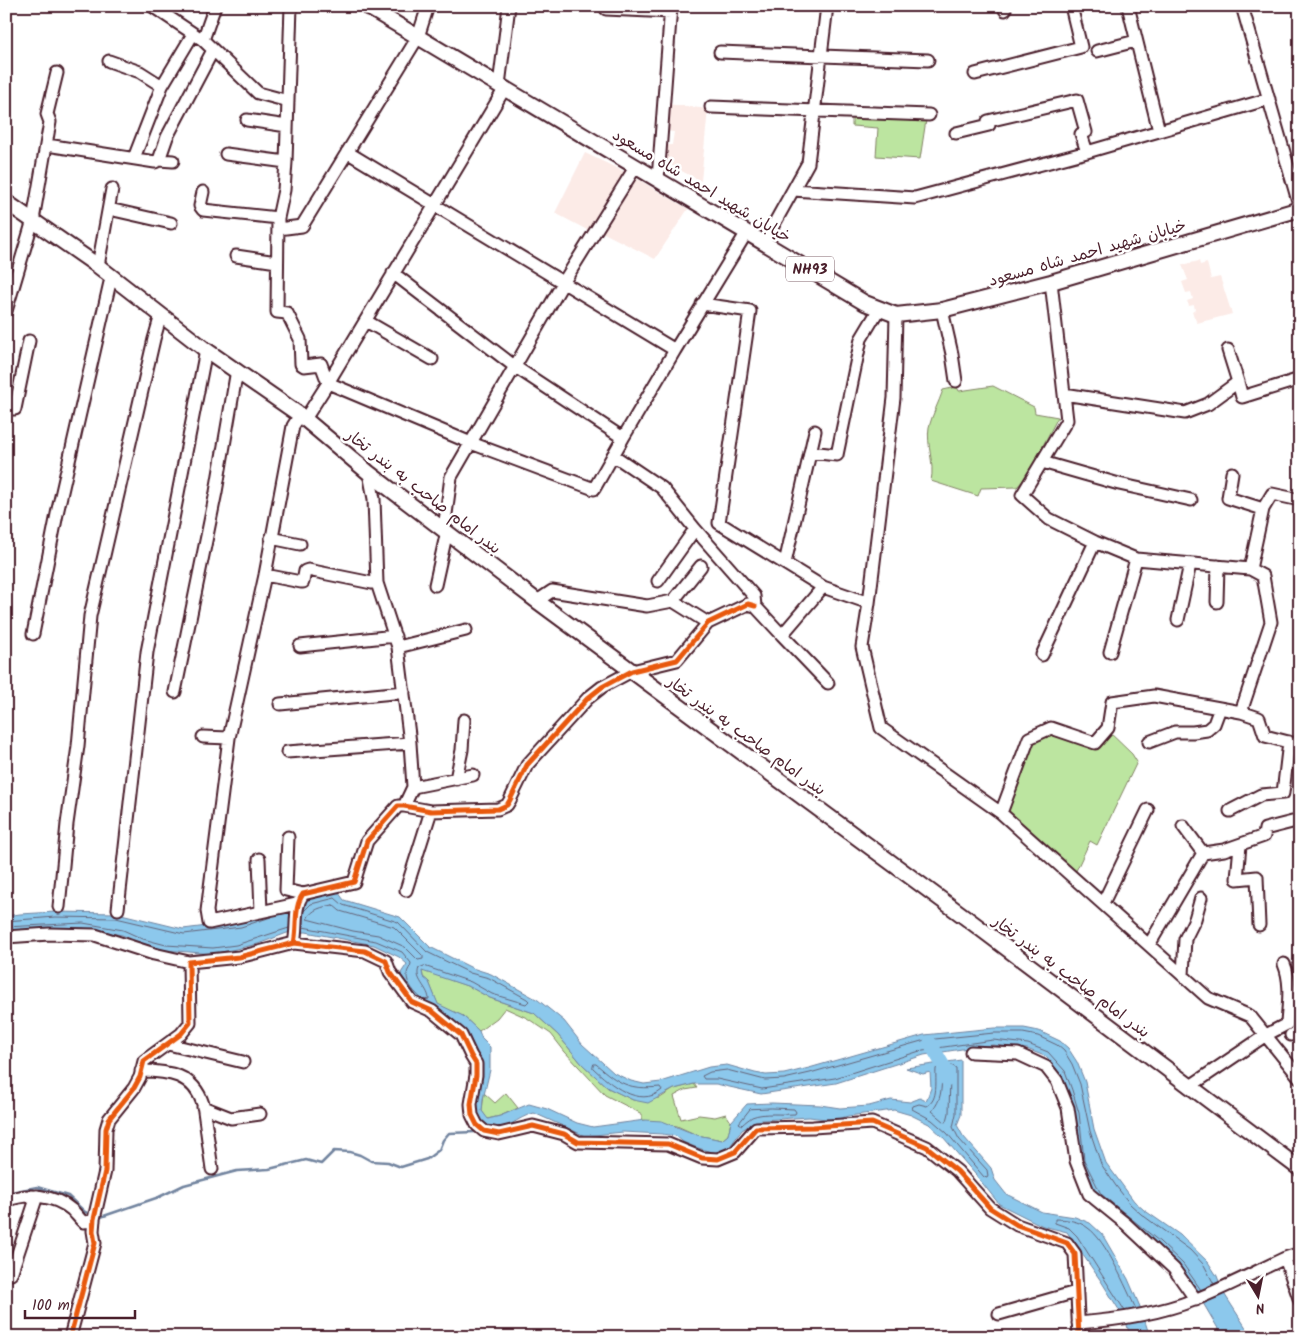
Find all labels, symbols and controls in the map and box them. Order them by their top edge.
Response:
street label: خیابان شهید احمد شاه مسعود [607,123,795,250]
street label: خیابان شهید احمد شاه مسعود [986,213,1189,294]
road number: NH93 [786,256,834,282]
street label: بندر امام صاحب به بندر تخار [338,422,506,561]
street label: بندر امام صاحب به بندر تخار [660,669,831,803]
street label: بندر امام صاحب به بندر تخار [986,908,1155,1045]
north arrow [1234,1270,1284,1320]
scale bar [25,1288,135,1320]
text: 100 m [32,1294,70,1318]
text: N [1254,1296,1266,1319]

